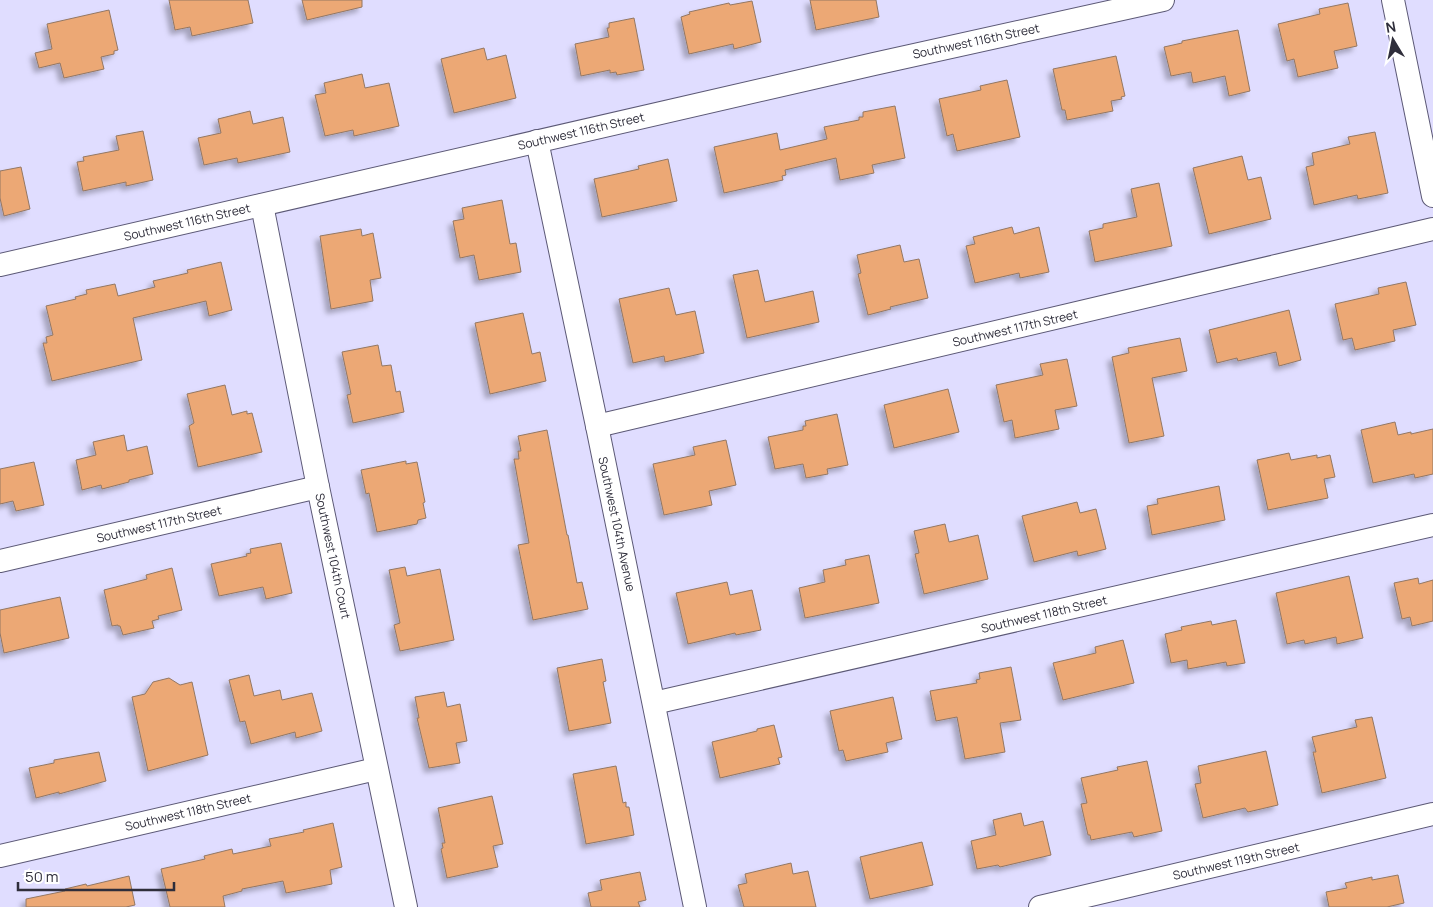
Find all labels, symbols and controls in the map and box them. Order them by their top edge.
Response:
north arrow [1368,15,1418,65]
text: N [1384,16,1397,37]
street label: Southwest 116th Street [911,19,1041,63]
street label: Southwest 116th Street [516,108,646,154]
street label: Southwest 116th Street [122,199,252,245]
street label: Southwest 117th Street [951,305,1079,351]
street label: Southwest 104th Avenue [594,455,640,593]
street label: Southwest 104th Court [311,491,355,621]
street label: Southwest 117th Street [95,501,223,547]
street label: Southwest 118th Street [979,591,1109,637]
street label: Southwest 118th Street [123,789,253,835]
street label: Southwest 119th Street [1171,838,1301,884]
scale bar [18,860,174,892]
text: 50 m [25,866,59,887]

